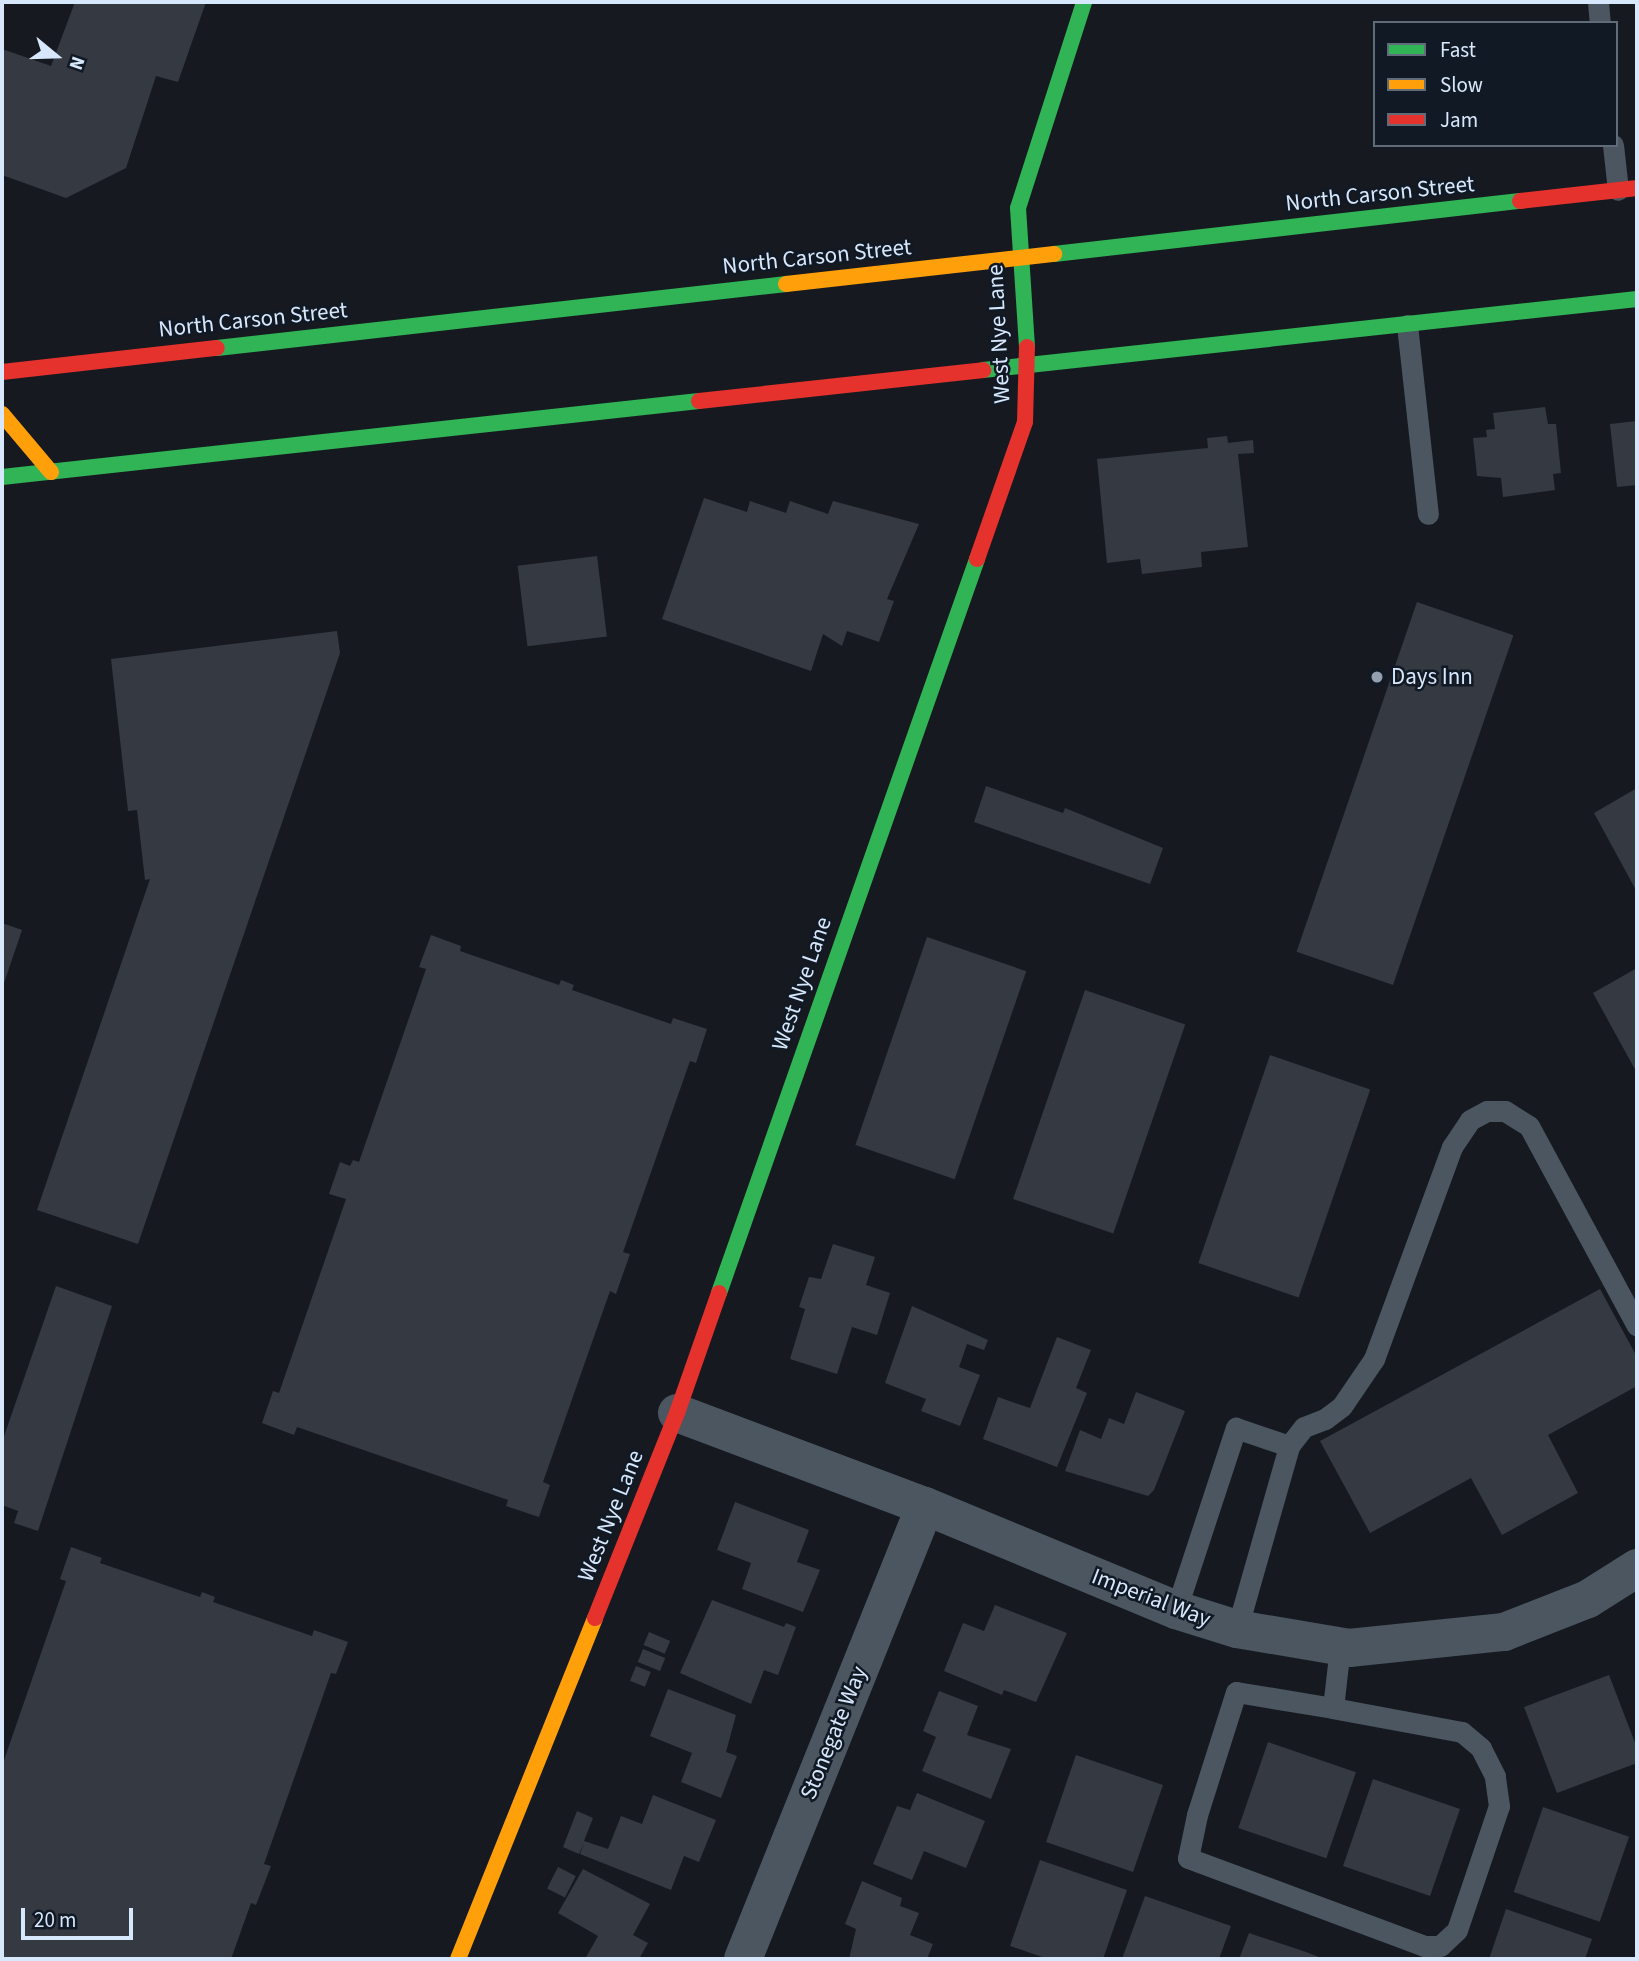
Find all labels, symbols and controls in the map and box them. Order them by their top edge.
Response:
north arrow [21,21,91,91]
legend [1373,21,1618,147]
text: Fast [1440,35,1476,65]
text: N [62,53,91,73]
text: Slow [1440,70,1483,100]
text: Jam [1440,105,1478,135]
street label: North Carson Street [1284,170,1476,218]
street label: North Carson Street [721,233,913,281]
street label: West Nye Lane [982,264,1016,404]
street label: North Carson Street [157,296,349,344]
place label: Days Inn [1391,663,1473,691]
marker: Days Inn [1369,669,1385,685]
street label: West Nye Lane [766,914,838,1054]
street label: West Nye Lane [572,1446,650,1586]
street label: Imperial Way [1088,1563,1214,1633]
street label: Stonegate Way [795,1662,873,1804]
scale bar [24,1895,136,1939]
text: 20 m [34,1905,76,1935]

